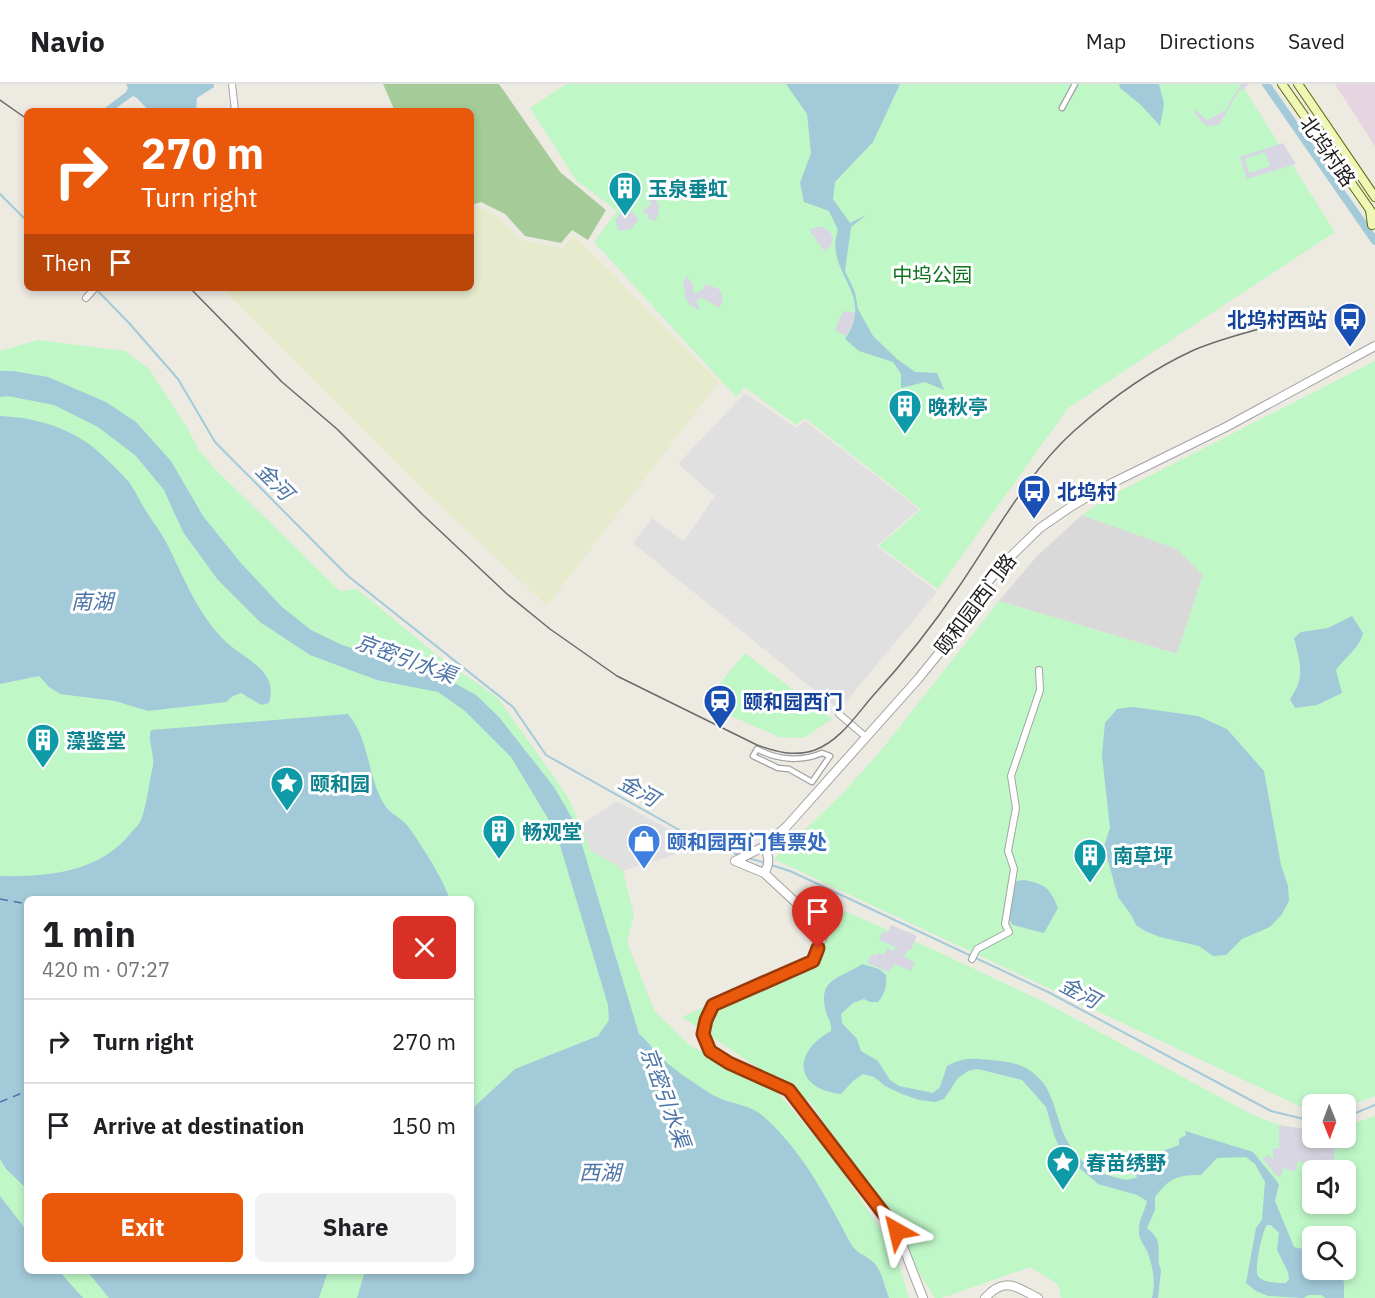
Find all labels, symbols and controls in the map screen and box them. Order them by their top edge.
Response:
text: Navio [30,23,105,60]
text: Map [1086,27,1126,55]
text: Directions [1159,27,1255,55]
text: Saved [1288,27,1345,55]
street label: 北坞村路 [1294,110,1362,192]
text: 270 m [141,126,264,181]
icon: right [42,132,120,210]
building icon: 玉泉垂虹 [607,170,643,217]
place label: 玉泉垂虹 [648,175,728,202]
text: Turn right [141,179,258,214]
icon: arrive [104,246,137,279]
text: Then [42,248,92,277]
park label: 中坞公园 [892,261,972,288]
bus stop icon: 北坞村西站 [1332,301,1368,348]
place label: 北坞村西站 [1227,306,1327,333]
building icon: 晚秋亭 [887,388,923,435]
place label: 晚秋亭 [928,393,988,420]
water label: 金河 [250,456,303,509]
bus stop icon: 北坞村 [1016,473,1052,520]
place label: 北坞村 [1057,478,1117,505]
street label: 颐和园西门路 [928,548,1022,660]
water label: 南湖 [71,587,116,615]
water label: 京密引水渠 [352,627,463,690]
station icon: 颐和园西门 [702,683,738,730]
place label: 颐和园西门 [743,688,843,715]
building icon: 藻鉴堂 [25,722,61,769]
place label: 藻鉴堂 [66,727,126,754]
place icon: 颐和园 [269,765,305,812]
water label: 金河 [614,768,668,814]
place label: 颐和园 [310,770,370,797]
building icon: 畅观堂 [481,813,517,860]
place label: 畅观堂 [522,818,582,845]
shop icon: 颐和园西门售票处 [626,823,662,870]
place label: 颐和园西门售票处 [667,828,827,855]
building icon: 南草坪 [1072,837,1108,884]
place label: 南草坪 [1113,842,1173,869]
pin [792,886,843,948]
icon: arrive [801,895,834,928]
text: 1 min [42,910,136,957]
button: close [393,916,456,979]
text: 420 m · 07:27 [42,956,170,983]
water label: 金河 [1055,970,1109,1016]
icon: right [42,1025,75,1058]
text: Turn right [93,1027,194,1056]
text: 270 m [392,1027,456,1056]
water label: 京密引水渠 [635,1043,698,1154]
north arrow [1302,1094,1356,1148]
map controls [1302,1094,1356,1280]
icon: arrive [42,1109,75,1142]
text: Arrive at destination [93,1111,304,1140]
text: 150 m [392,1111,456,1140]
place icon: 春苗绣野 [1045,1144,1081,1191]
place label: 春苗绣野 [1086,1149,1166,1176]
water label: 西湖 [579,1158,624,1186]
button: sound [1302,1160,1356,1214]
button: Exit [42,1193,243,1262]
button: Share [255,1193,456,1262]
position arrow [865,1199,929,1263]
button: search [1302,1226,1356,1280]

